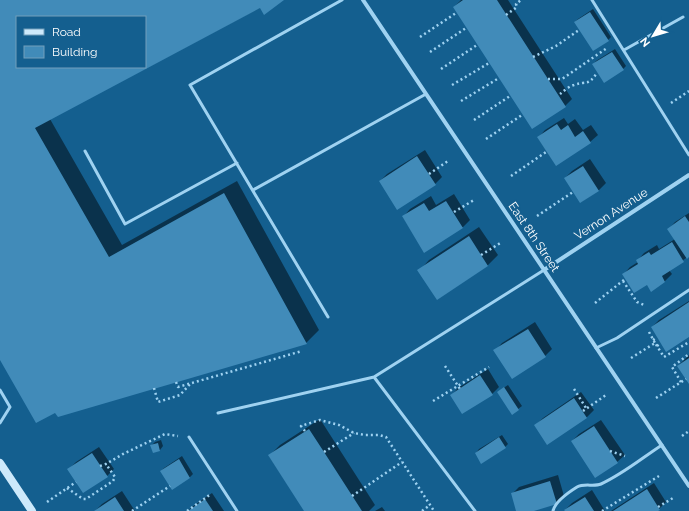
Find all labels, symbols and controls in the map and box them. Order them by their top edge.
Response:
legend [16,16,146,68]
north arrow [633,16,673,56]
text: Road [52,25,81,39]
text: N [638,35,653,49]
text: Building [52,45,98,59]
street label: Vernon Avenue [572,185,650,243]
street label: East 8th Street [506,199,562,275]

